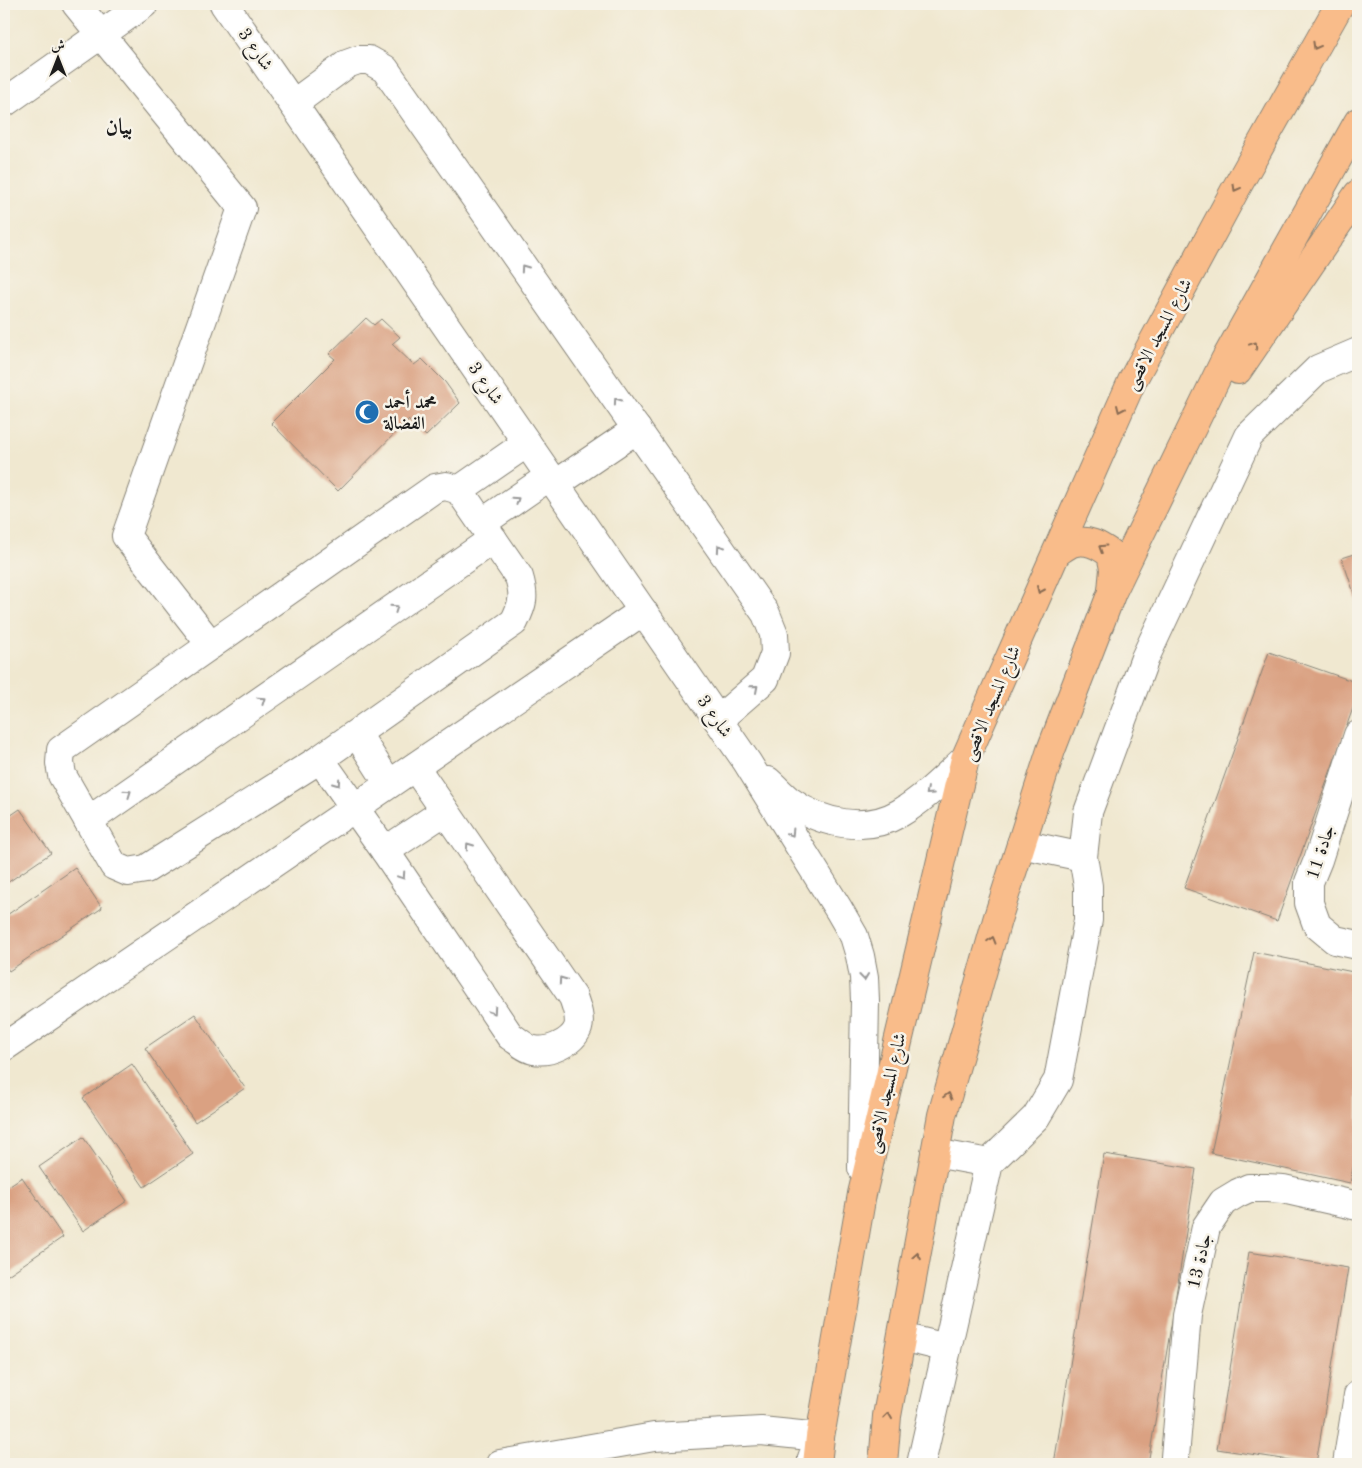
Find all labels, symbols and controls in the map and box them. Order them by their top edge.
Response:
street label: شارع 3 [230,25,276,77]
north arrow [32,32,82,82]
text: ش [51,39,65,53]
one-way arrow [1312,41,1322,50]
district label: بيان [106,116,132,140]
one-way arrow [1233,182,1243,191]
one-way arrow [521,264,530,273]
street label: شارع المسجد الاقصى [1122,276,1200,395]
one-way arrow [1248,341,1258,350]
street label: شارع 3 [460,359,506,411]
place label: محمد أحمد الفضالة [383,389,437,433]
one-way arrow [614,397,623,407]
mosque icon: محمد أحمد الفضالة [354,399,380,425]
one-way arrow [1115,404,1126,413]
one-way arrow [510,497,520,506]
one-way arrow [717,544,726,554]
one-way arrow [1098,545,1107,555]
one-way arrow [1036,585,1047,594]
one-way arrow [389,605,399,614]
street label: شارع المسجد الاقصى [960,643,1029,765]
one-way arrow [749,685,758,694]
street label: شارع 3 [689,692,735,744]
one-way arrow [256,697,266,706]
one-way arrow [331,777,340,787]
one-way arrow [926,786,935,795]
one-way arrow [123,790,132,799]
street label: جادة 11 [1304,823,1338,882]
one-way arrow [785,828,795,837]
one-way arrow [466,843,476,852]
one-way arrow [396,871,405,880]
one-way arrow [986,937,996,945]
one-way arrow [858,973,869,981]
one-way arrow [559,976,568,986]
one-way arrow [487,1005,496,1015]
street label: شارع المسجد الاقصى [864,1031,914,1156]
one-way arrow [942,1093,952,1101]
street label: جادة 13 [1185,1232,1215,1290]
one-way arrow [911,1252,921,1260]
one-way arrow [882,1411,893,1419]

